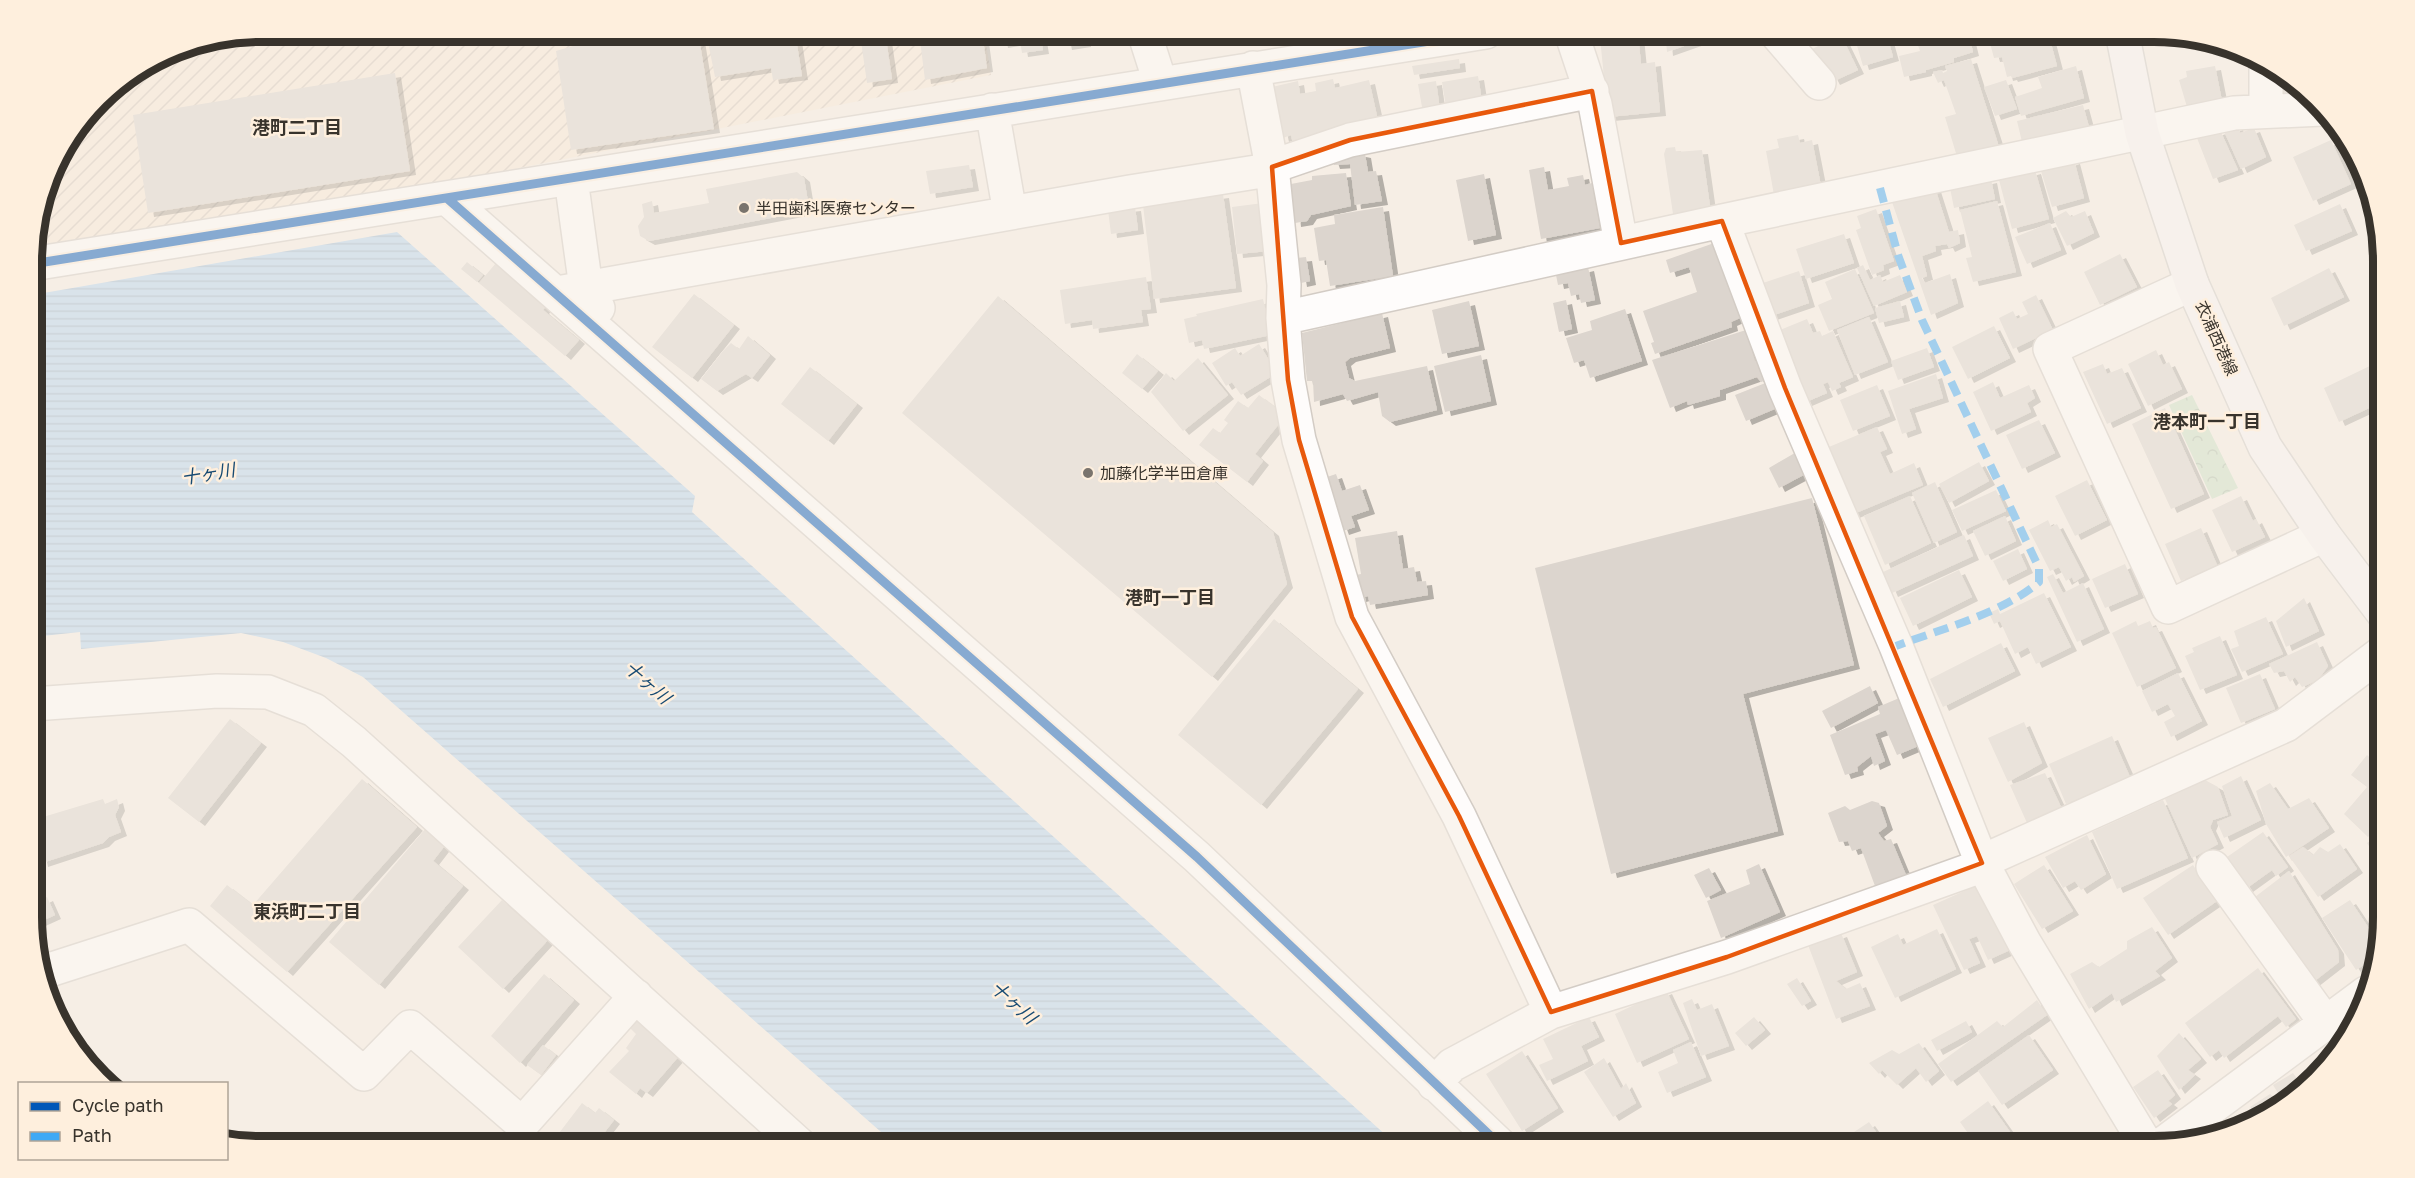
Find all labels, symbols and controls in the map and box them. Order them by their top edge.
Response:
district label: 港町二丁目 [252,116,342,138]
place label: 半田歯科医療センター [756,198,916,218]
marker: 半田歯科医療センター [737,201,751,215]
street label: 衣浦西港線 [2192,297,2242,379]
district label: 港本町一丁目 [2153,410,2261,432]
water label: 十ヶ川 [180,458,238,488]
place label: 加藤化学半田倉庫 [1100,463,1228,483]
marker: 加藤化学半田倉庫 [1081,466,1095,480]
district label: 港町一丁目 [1125,586,1215,608]
water label: 十ヶ川 [620,656,677,709]
district label: 東浜町二丁目 [253,900,361,922]
water label: 十ヶ川 [987,976,1043,1030]
legend [18,1082,228,1160]
text: Cycle path [72,1094,164,1116]
text: Path [72,1124,112,1146]

